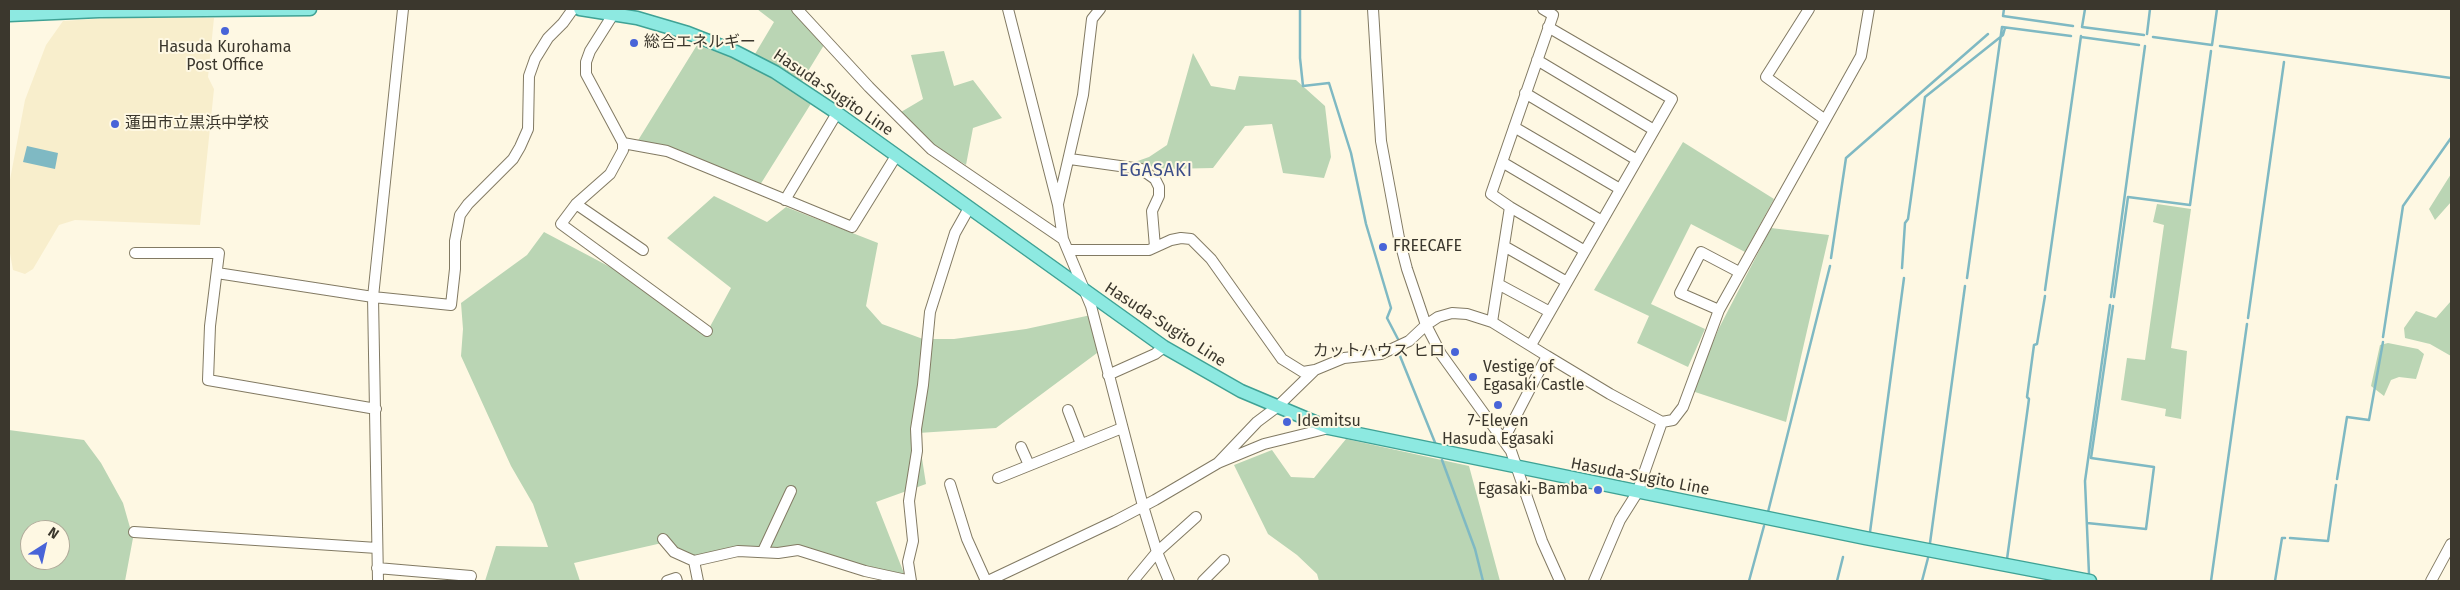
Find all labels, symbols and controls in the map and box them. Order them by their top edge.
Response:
marker: Hasuda Kurohama Post Office [219,25,231,37]
place label: 総合エネルギー [644,33,756,53]
marker: 総合エネルギー [628,37,640,49]
place label: Hasuda Kurohama Post Office [159,38,291,76]
street label: Hasuda-Sugito Line [769,46,897,140]
place label: 蓮田市立黒浜中学校 [125,114,269,134]
marker: 蓮田市立黒浜中学校 [109,118,121,130]
district label: EGASAKI [1118,160,1194,182]
place label: FREECAFE [1393,237,1462,257]
marker: FREECAFE [1377,241,1389,253]
street label: Hasuda-Sugito Line [1101,279,1229,371]
place label: カットハウス ヒロ [1313,342,1445,362]
marker: カットハウス ヒロ [1449,346,1461,358]
place label: Vestige of Egasaki Castle [1483,358,1585,396]
marker: Vestige of Egasaki Castle [1467,371,1479,383]
marker: 7-Eleven Hasuda Egasaki [1492,399,1504,411]
place label: Idemitsu [1297,412,1361,432]
place label: 7-Eleven Hasuda Egasaki [1442,412,1554,450]
marker: Idemitsu [1281,416,1293,428]
street label: Hasuda-Sugito Line [1569,454,1711,500]
place label: Egasaki-Bamba [1478,480,1588,500]
marker: Egasaki-Bamba [1592,484,1604,496]
north arrow [20,520,70,570]
text: N [45,523,62,543]

